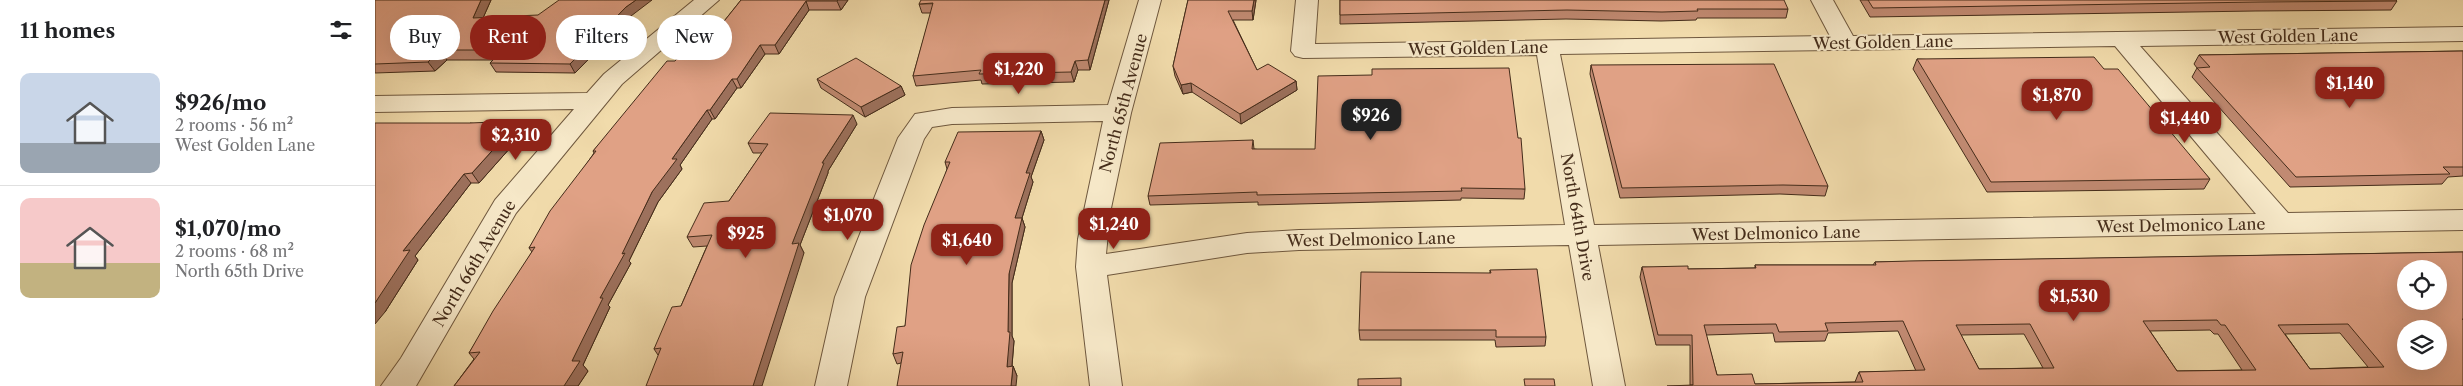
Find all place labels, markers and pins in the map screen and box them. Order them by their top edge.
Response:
pin: $1,220 [978,52,1060,95]
pin: $1,140 [2309,66,2391,109]
pin: $1,870 [2016,78,2098,121]
pin: $926 [1341,98,1401,141]
pin: $1,440 [2144,102,2226,144]
pin: $2,310 [475,119,557,161]
pin: $1,070 [807,198,889,241]
pin: $1,240 [1073,208,1155,250]
pin: $925 [716,216,776,259]
pin: $1,640 [926,224,1008,266]
pin: $1,530 [2033,280,2115,322]

